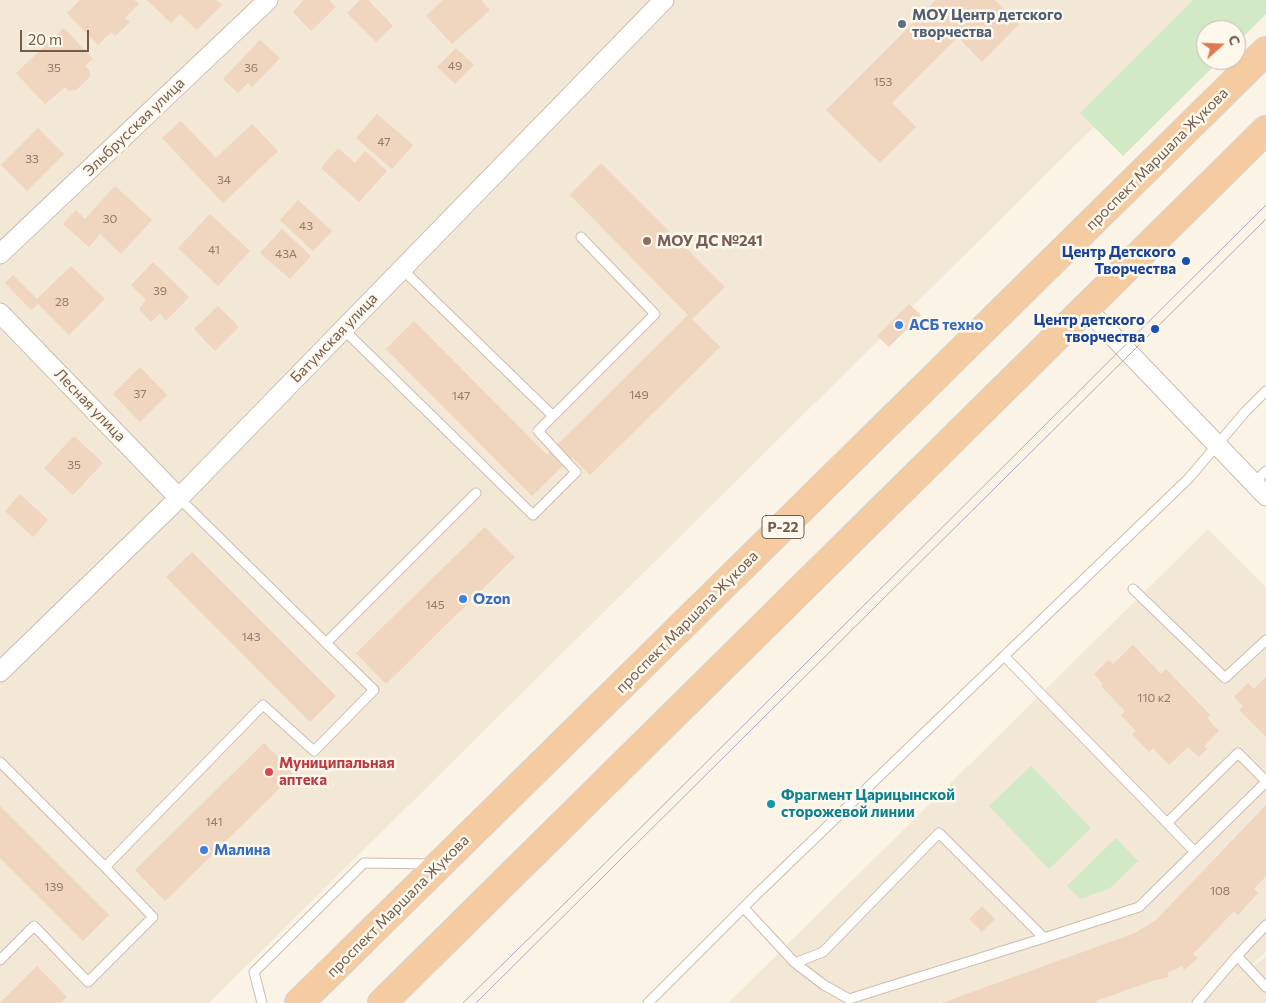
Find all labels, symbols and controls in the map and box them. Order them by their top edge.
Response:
place label: МОУ Центр детского творчества [912,6,1062,41]
marker: МОУ Центр детского творчества [896,18,908,30]
scale bar [22,20,91,52]
north arrow [1196,20,1246,70]
text: 20 m [28,30,62,48]
text: С [1225,33,1244,47]
house number: 49 [448,59,462,73]
house number: 35 [47,61,61,75]
house number: 36 [244,61,258,75]
street label: Эльбрусская улица [80,74,188,180]
house number: 153 [874,75,892,89]
street label: проспект Маршала Жукова [1082,84,1232,234]
house number: 47 [377,135,391,149]
house number: 33 [25,152,39,166]
house number: 34 [217,173,231,187]
house number: 30 [103,212,117,226]
house number: 43 [299,219,313,233]
place label: МОУ ДС №241 [657,232,763,250]
marker: МОУ ДС №241 [641,235,653,247]
house number: 41 [208,243,220,257]
place label: Центр Детского Творчества [1062,243,1176,278]
house number: 43А [275,247,297,261]
marker: Центр Детского Творчества [1180,255,1192,267]
house number: 39 [153,284,167,298]
street label: Батумская улица [287,289,381,387]
house number: 28 [55,295,69,309]
place label: Центр детского творчества [1034,311,1145,346]
place label: АСБ техно [909,316,983,334]
marker: АСБ техно [893,319,905,331]
marker: Центр детского творчества [1149,323,1161,335]
street label: Лесная улица [51,365,129,445]
house number: 37 [133,387,147,401]
house number: 149 [629,388,649,402]
house number: 147 [452,389,470,403]
house number: 35 [67,458,81,472]
road number: Р-22 [762,516,804,538]
street label: проспект Маршала Жукова [612,547,762,697]
place label: Ozon [473,590,511,608]
marker: Ozon [457,593,469,605]
house number: 145 [425,598,445,612]
house number: 143 [241,630,261,644]
house number: 110 к2 [1137,691,1171,705]
place label: Муниципальная аптека [279,754,395,789]
marker: Муниципальная аптека [263,766,275,778]
place label: Фрагмент Царицынской сторожевой линии [781,786,955,821]
marker: Фрагмент Царицынской сторожевой линии [765,798,777,810]
house number: 141 [205,815,223,829]
street label: проспект Маршала Жукова [323,831,473,981]
place label: Малина [214,841,270,859]
marker: Малина [198,844,210,856]
house number: 139 [44,880,64,894]
house number: 108 [1210,884,1230,898]

